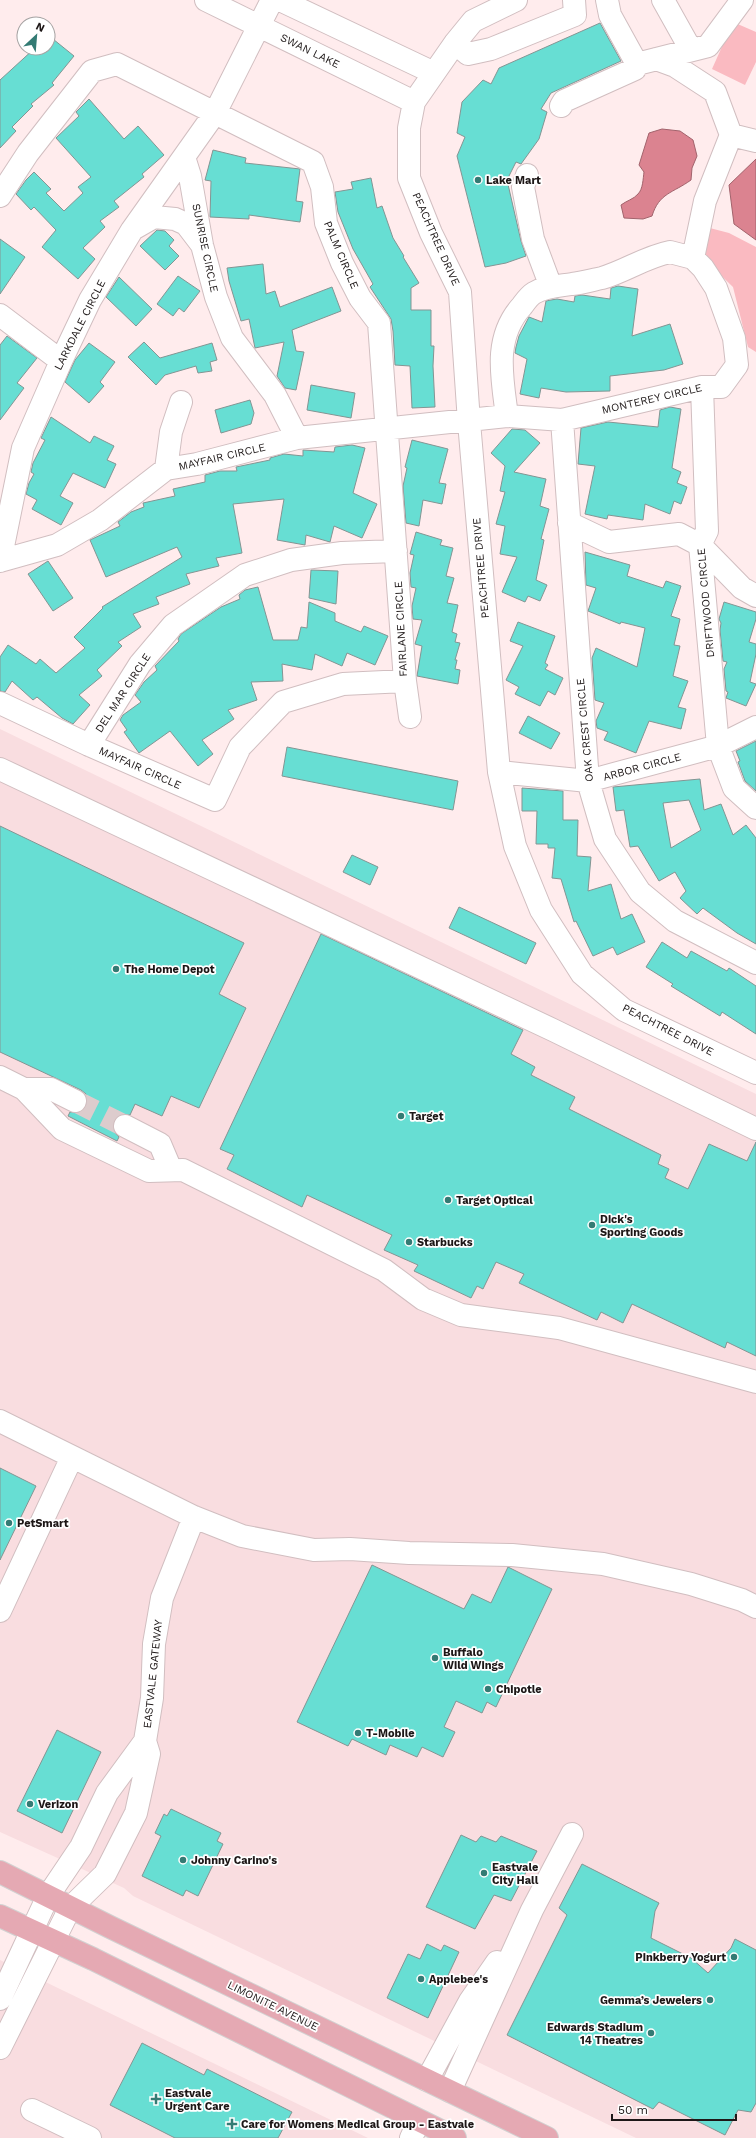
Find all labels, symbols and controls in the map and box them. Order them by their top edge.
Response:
north arrow [16,16,56,56]
text: N [34,20,47,35]
street label: SWAN LAKE [278,31,342,71]
place label: Lake Mart [486,174,541,187]
marker: Lake Mart [473,175,483,185]
street label: PEACHTREE DRIVE [410,190,462,288]
street label: SUNRISE CIRCLE [189,202,221,294]
street label: PALM CIRCLE [321,219,361,291]
street label: LARKDALE CIRCLE [52,278,108,372]
street label: MONTEREY CIRCLE [601,381,703,417]
street label: MAYFAIR CIRCLE [177,441,267,473]
street label: PEACHTREE DRIVE [470,517,492,619]
street label: DRIFTWOOD CIRCLE [695,548,717,658]
street label: FAIRLANE CIRCLE [392,581,410,677]
street label: DEL MAR CIRCLE [93,651,153,735]
street label: OAK CREST CIRCLE [574,678,596,782]
street label: MAYFAIR CIRCLE [97,744,183,792]
street label: ARBOR CIRCLE [602,750,682,784]
place label: The Home Depot [124,963,215,976]
marker: The Home Depot [111,964,121,974]
street label: PEACHTREE DRIVE [620,1001,716,1059]
place label: Target [409,1110,444,1123]
marker: Target [396,1111,406,1121]
place label: Target Optical [456,1194,533,1207]
marker: Target Optical [443,1195,453,1205]
place label: Dick's Sporting Goods [600,1213,683,1239]
marker: Dick's Sporting Goods [587,1220,597,1230]
place label: Starbucks [417,1236,473,1249]
marker: Starbucks [404,1237,414,1247]
place label: PetSmart [17,1517,69,1530]
marker: PetSmart [4,1518,14,1528]
street label: EASTVALE GATEWAY [141,1618,165,1729]
place label: Buffalo Wild Wings [443,1646,504,1672]
marker: Buffalo Wild Wings [430,1653,440,1663]
place label: Chipotle [496,1683,542,1696]
marker: Chipotle [483,1684,493,1694]
place label: T-Mobile [366,1727,415,1740]
marker: T-Mobile [353,1728,363,1738]
place label: Verizon [38,1798,78,1811]
marker: Verizon [25,1799,35,1809]
place label: Johnny Carino's [191,1854,277,1867]
marker: Johnny Carino's [178,1855,188,1865]
place label: Eastvale City Hall [492,1861,539,1887]
marker: Eastvale City Hall [479,1868,489,1878]
place label: Pinkberry Yogurt [635,1951,726,1964]
marker: Pinkberry Yogurt [729,1952,739,1962]
place label: Applebee's [429,1973,488,1986]
marker: Applebee's [416,1974,426,1984]
street label: LIMONITE AVENUE [225,1978,321,2034]
place label: Gemma’s Jewelers [600,1994,702,2007]
marker: Gemma’s Jewelers [705,1995,715,2005]
place label: Edwards Stadium 14 Theatres [547,2021,643,2047]
marker: Edwards Stadium 14 Theatres [646,2028,656,2038]
place label: Eastvale Urgent Care [165,2087,230,2113]
marker: Eastvale Urgent Care [150,2093,162,2105]
scale bar [612,2096,736,2122]
text: 50 m [618,2103,648,2117]
marker: Care for Womens Medical Group - Eastvale [226,2118,238,2130]
place label: Care for Womens Medical Group - Eastvale [241,2118,474,2131]

